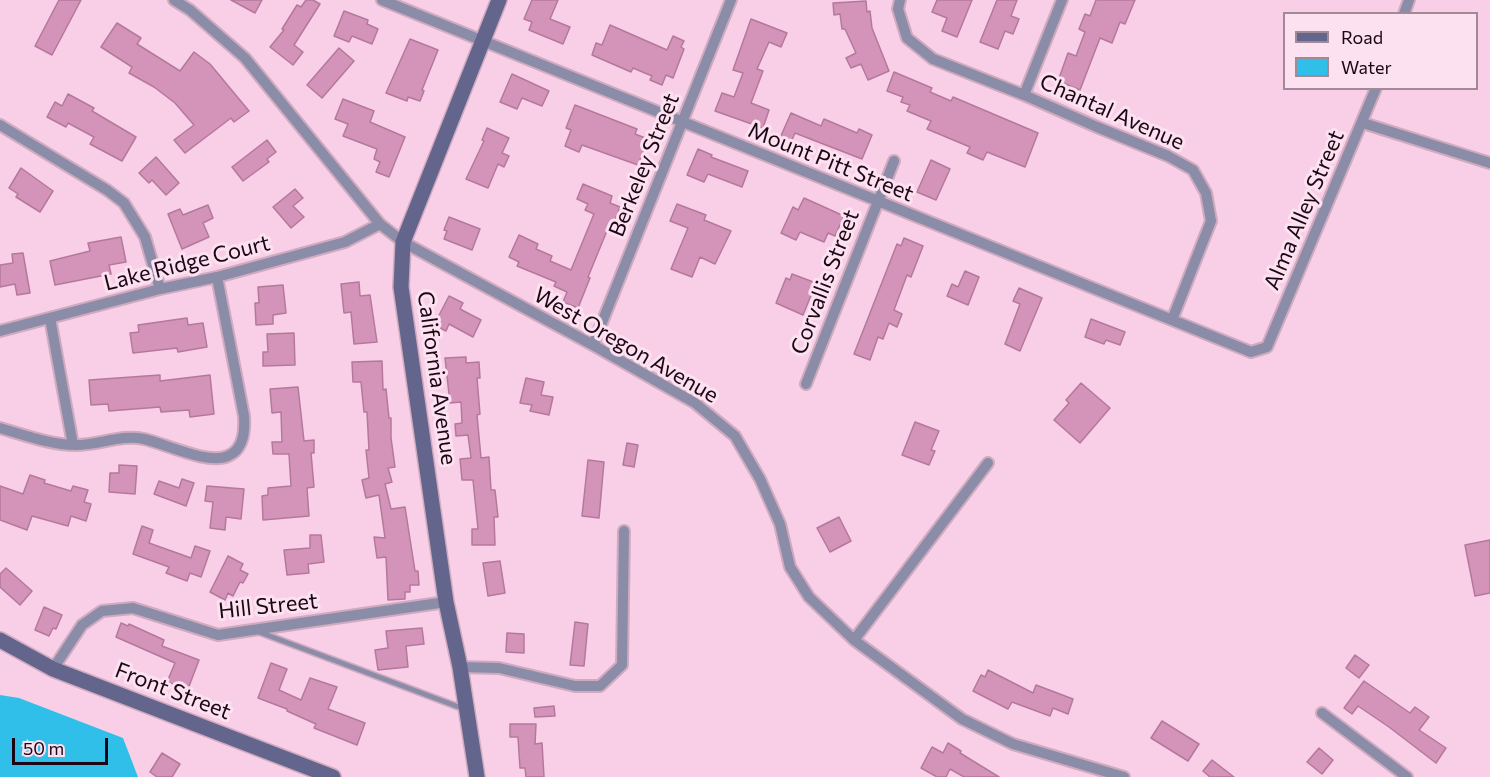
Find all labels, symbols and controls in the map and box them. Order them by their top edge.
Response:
legend [1283,12,1478,90]
text: Road [1341,26,1383,48]
text: Water [1341,56,1392,78]
street label: Chantal Avenue [1036,68,1188,156]
street label: Berkeley Street [603,89,685,241]
street label: Mount Pitt Street [744,117,918,207]
street label: Alma Alley Street [1258,126,1350,294]
street label: Corvallis Street [785,206,865,358]
street label: Lake Ridge Court [101,230,273,296]
street label: West Oregon Avenue [529,281,723,409]
street label: California Avenue [412,289,462,467]
street label: Hill Street [217,588,319,624]
street label: Front Street [111,657,235,725]
scale bar [15,726,111,764]
text: 50 m [23,737,64,759]

